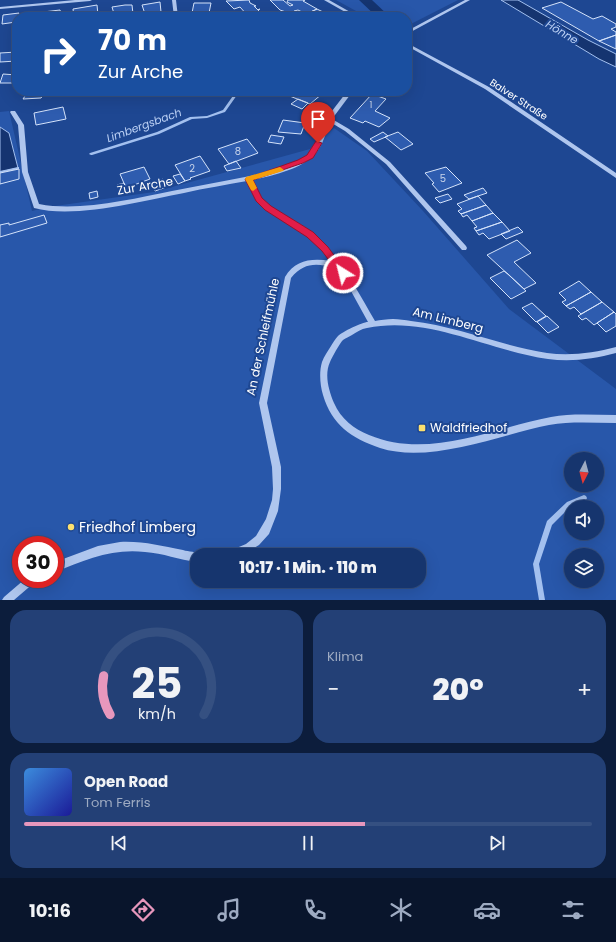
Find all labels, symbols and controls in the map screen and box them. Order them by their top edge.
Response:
water label: Hönne [543,16,582,48]
text: 70 m [98,21,167,60]
icon: right [32,28,84,80]
text: Zur Arche [98,59,183,84]
street label: Balver Straße [487,75,551,124]
house number: 1 [370,99,373,111]
pin [301,102,335,143]
water label: Limbergsbach [104,104,184,146]
icon: arrive [307,108,329,130]
house number: 8 [235,144,241,159]
house number: 2 [189,161,195,176]
house number: 5 [440,171,446,186]
street label: Zur Arche [115,172,174,199]
position arrow [322,252,364,294]
street label: An der Schleifmühle [242,277,283,397]
street label: Am Limberg [411,303,485,337]
place label: Waldfriedhof [430,419,507,436]
marker: Waldfriedhof [417,423,427,433]
north arrow [564,452,604,492]
map controls [564,452,604,588]
button: sound [564,500,604,540]
place label: Friedhof Limberg [79,517,196,537]
marker: Friedhof Limberg [66,522,76,532]
speed limit sign: 30 [12,536,64,588]
button: layers [564,548,604,588]
text: 10:17 · 1 Min. · 110 m [239,557,377,578]
text: Klima [327,647,363,666]
text: 25 [131,653,182,712]
text: 20° [432,668,484,711]
text: − [327,674,339,705]
text: + [577,674,592,705]
text: km/h [137,703,176,723]
text: Open Road [84,771,168,792]
text: Tom Ferris [84,793,151,812]
icon: previous [108,832,130,854]
icon: pause [297,832,319,854]
icon: next [486,832,508,854]
icon: directions [129,896,157,924]
icon: music [215,896,243,924]
icon: phone [301,896,329,924]
icon: climate [387,896,415,924]
icon: car [473,896,501,924]
icon: filters [559,896,587,924]
text: 10:16 [29,898,71,923]

